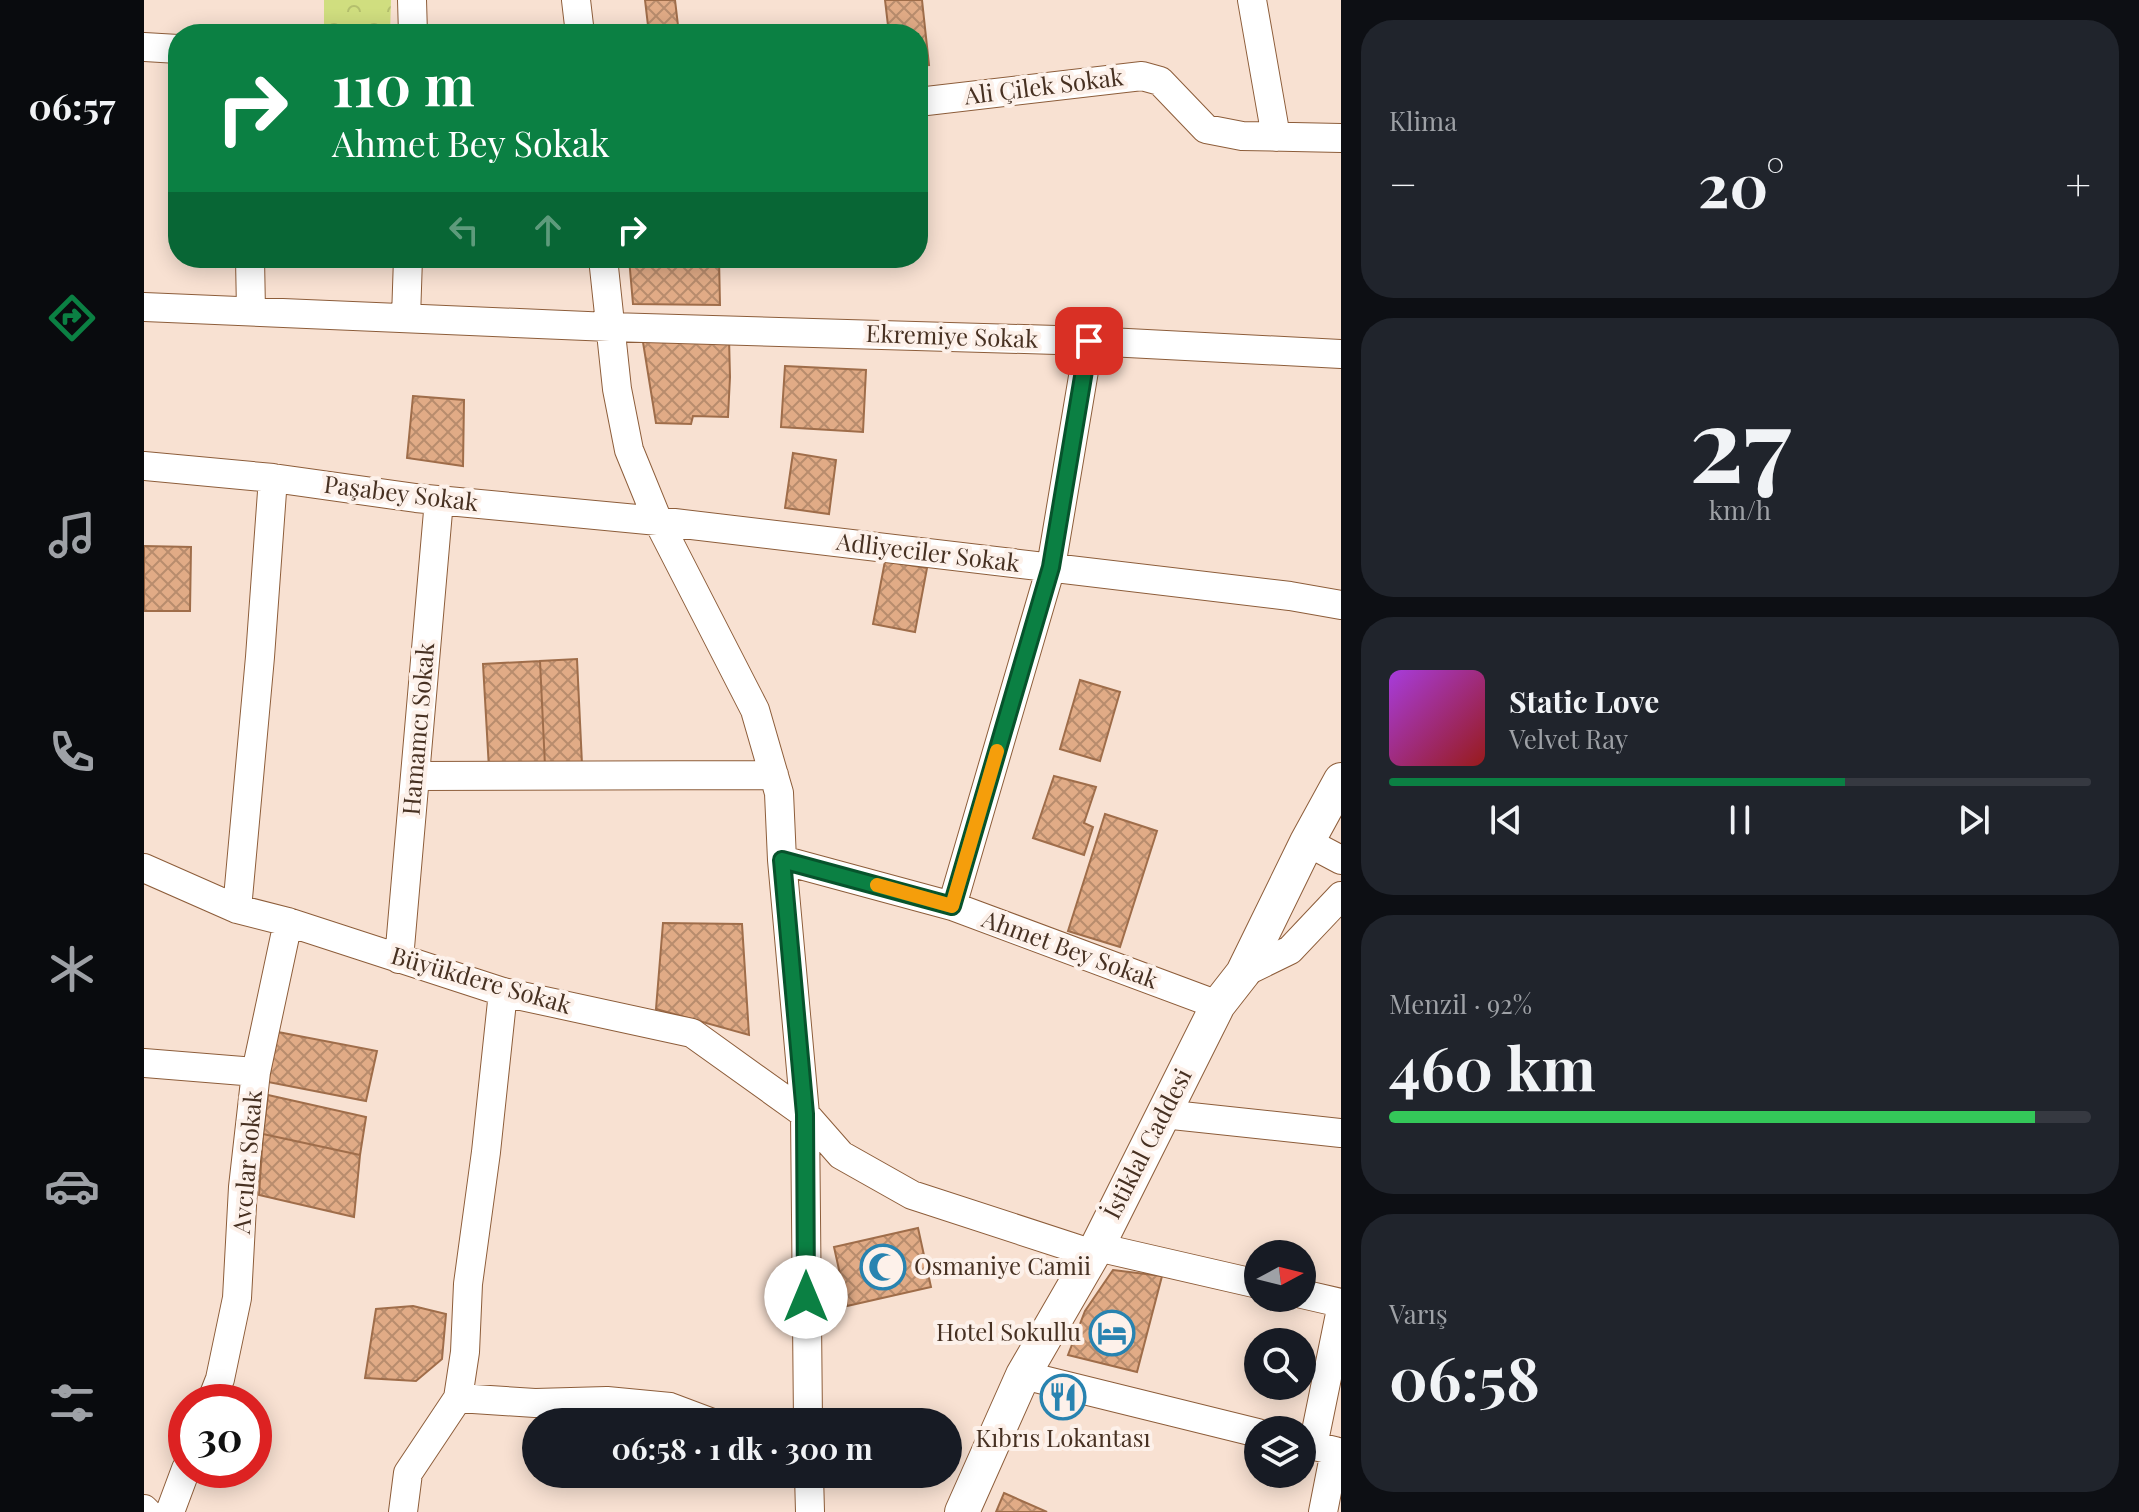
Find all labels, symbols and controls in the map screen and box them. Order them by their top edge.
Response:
text: 110 m [332,46,475,121]
icon: right [200,56,304,160]
street label: Ali Çilek Sokak [961,59,1126,111]
text: 06:57 [29,81,115,129]
text: Klima [1389,103,1457,138]
text: Ahmet Bey Sokak [332,118,610,166]
text: 20° [1698,143,1785,223]
text: − [1389,153,1417,212]
text: + [2065,153,2091,212]
icon: left [442,208,486,252]
icon: ahead [526,208,570,252]
icon: right [610,208,654,252]
icon: directions [44,290,100,346]
pin [1055,307,1123,375]
street label: Ekremiye Sokak [865,316,1040,354]
icon: arrive [1067,319,1111,363]
text: 27 [1689,370,1791,509]
street label: Paşabey Sokak [322,467,481,517]
text: km/h [1709,492,1771,527]
icon: music [44,507,100,563]
street label: Adliyeciler Sokak [834,524,1023,578]
street label: Hamamcı Sokak [394,640,441,817]
text: Static Love [1509,681,1659,721]
text: Velvet Ray [1509,721,1628,756]
icon: phone [44,724,100,780]
icon: previous [1484,798,1528,842]
icon: pause [1718,798,1762,842]
icon: next [1952,798,1996,842]
street label: Ahmet Bey Sokak [977,901,1164,995]
street label: Büyükdere Sokak [388,938,576,1020]
icon: climate [44,941,100,997]
text: Menzil · 92% [1389,986,1532,1021]
text: 460 km [1389,1026,1596,1106]
street label: İstiklal Caddesi [1095,1062,1198,1224]
street label: Avcılar Sokak [224,1088,268,1236]
icon: car [44,1158,100,1214]
north arrow [1244,1240,1316,1312]
map controls [1244,1240,1316,1488]
mosque icon: Osmaniye Camii [859,1243,907,1291]
place label: Osmaniye Camii [914,1249,1091,1281]
position arrow [764,1255,848,1339]
text: Varış [1389,1296,1448,1331]
hotel icon: Hotel Sokullu [1088,1309,1136,1357]
place label: Hotel Sokullu [936,1315,1081,1347]
button: search [1244,1328,1316,1400]
text: 06:58 [1389,1336,1540,1416]
restaurant icon: Kıbrıs Lokantası [1039,1373,1087,1421]
icon: filters [44,1375,100,1431]
speed limit sign: 30 [168,1384,272,1488]
button: layers [1244,1416,1316,1488]
place label: Kıbrıs Lokantası [975,1421,1151,1453]
text: 06:58 · 1 dk · 300 m [611,1428,873,1468]

